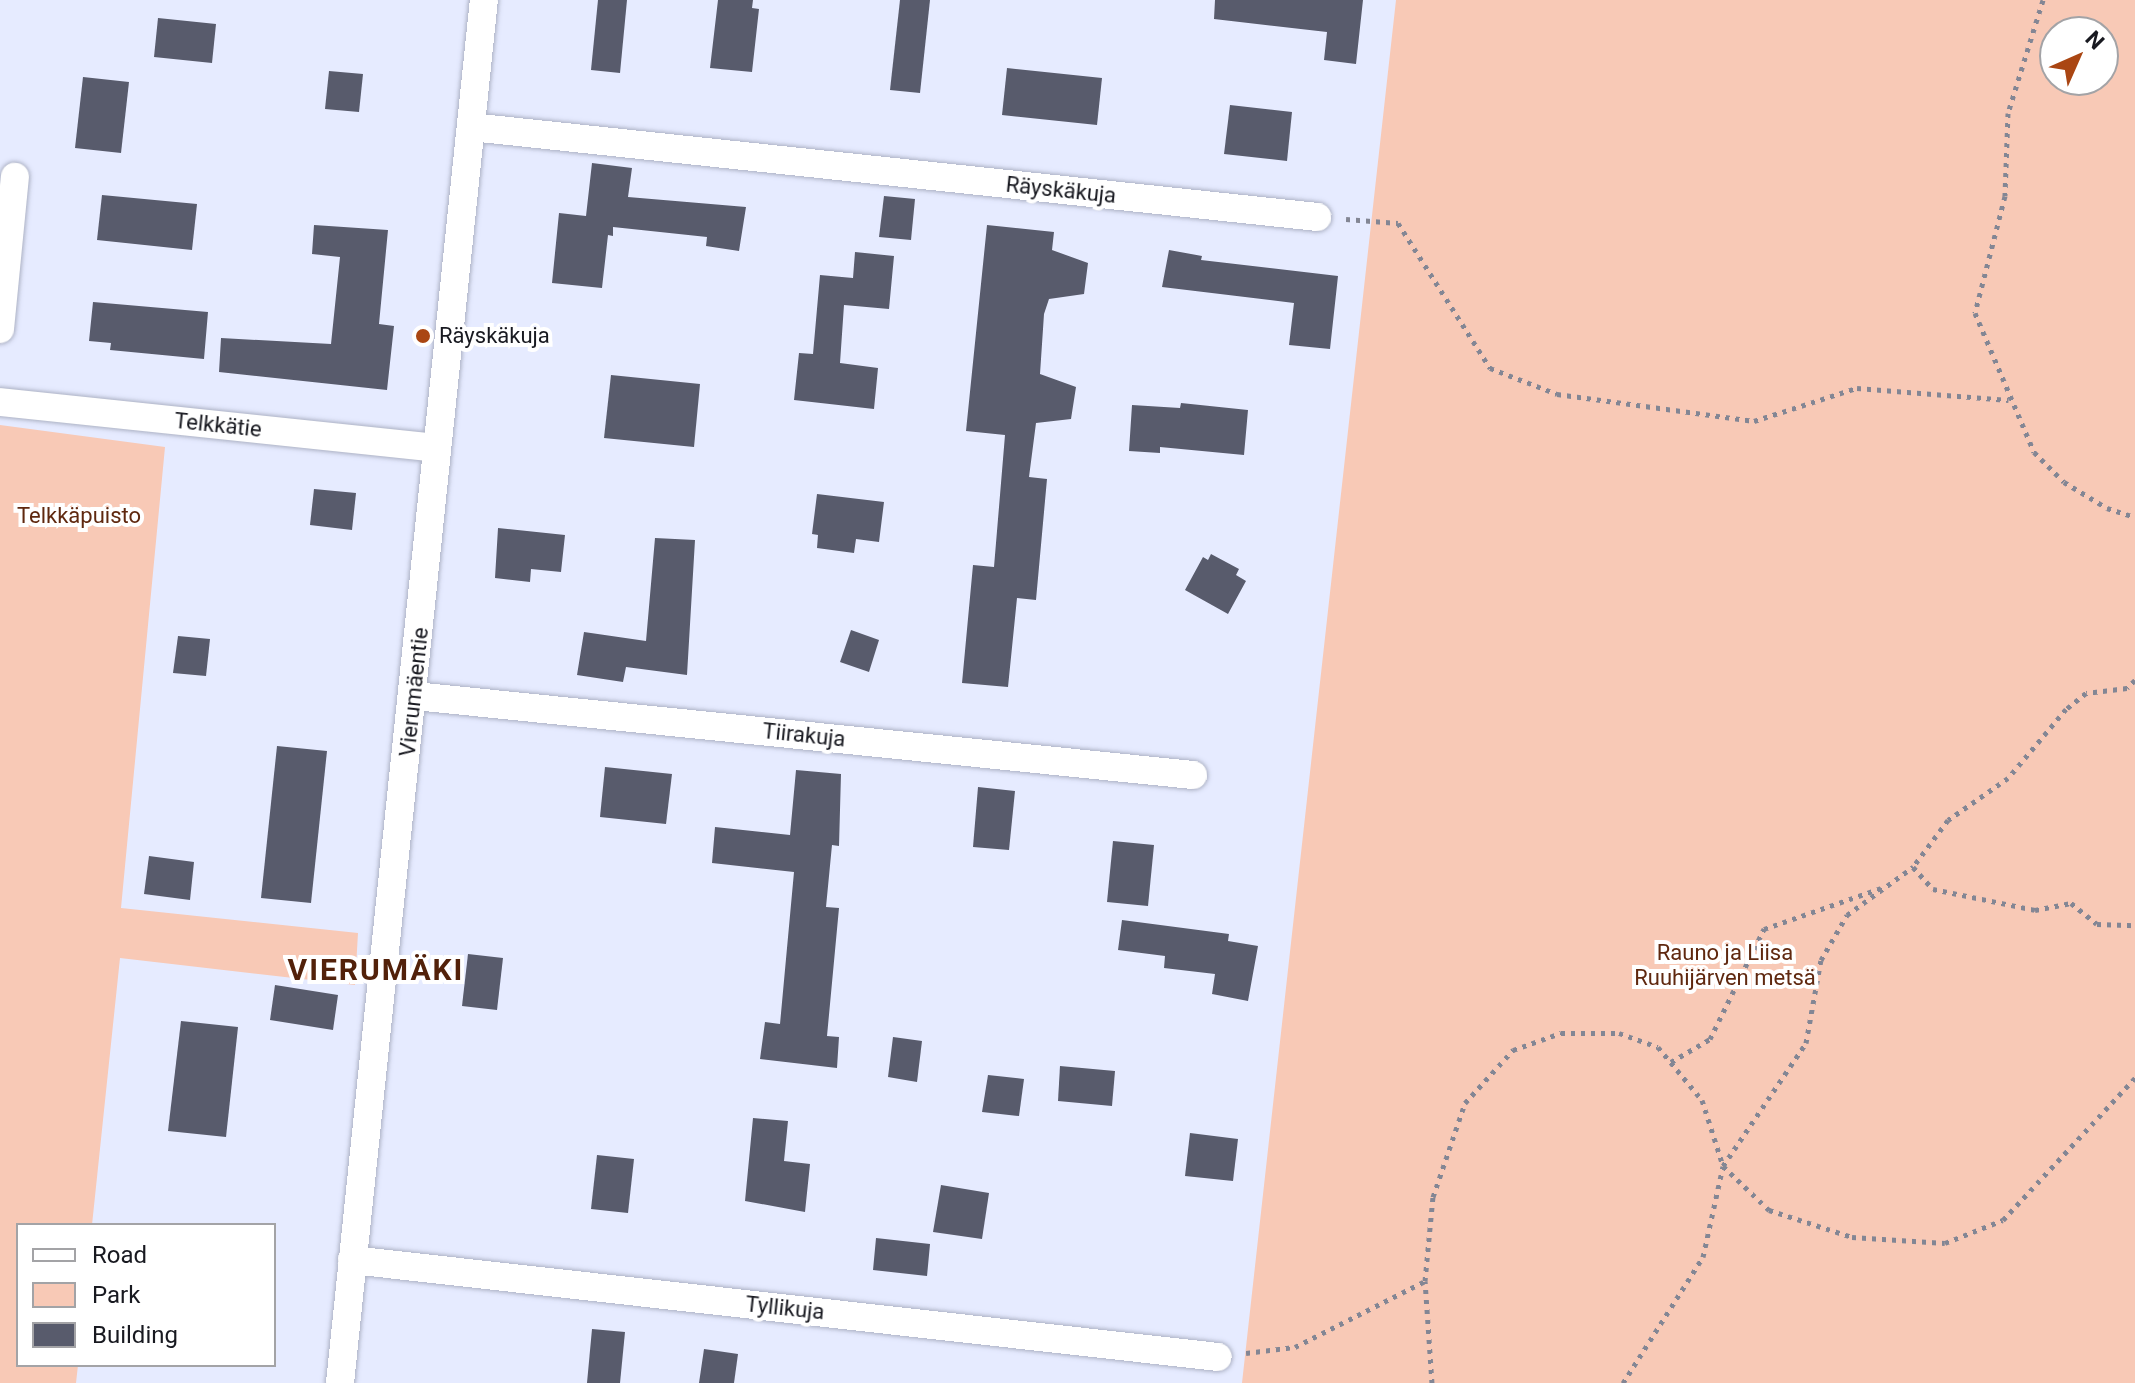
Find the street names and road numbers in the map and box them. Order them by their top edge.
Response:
street label: Räyskäkuja [1005,171,1117,209]
street label: Telkkätie [173,407,263,443]
street label: Vierumäentie [394,626,434,758]
street label: Tiirakuja [761,718,847,752]
street label: Tyllikuja [744,1291,826,1325]

